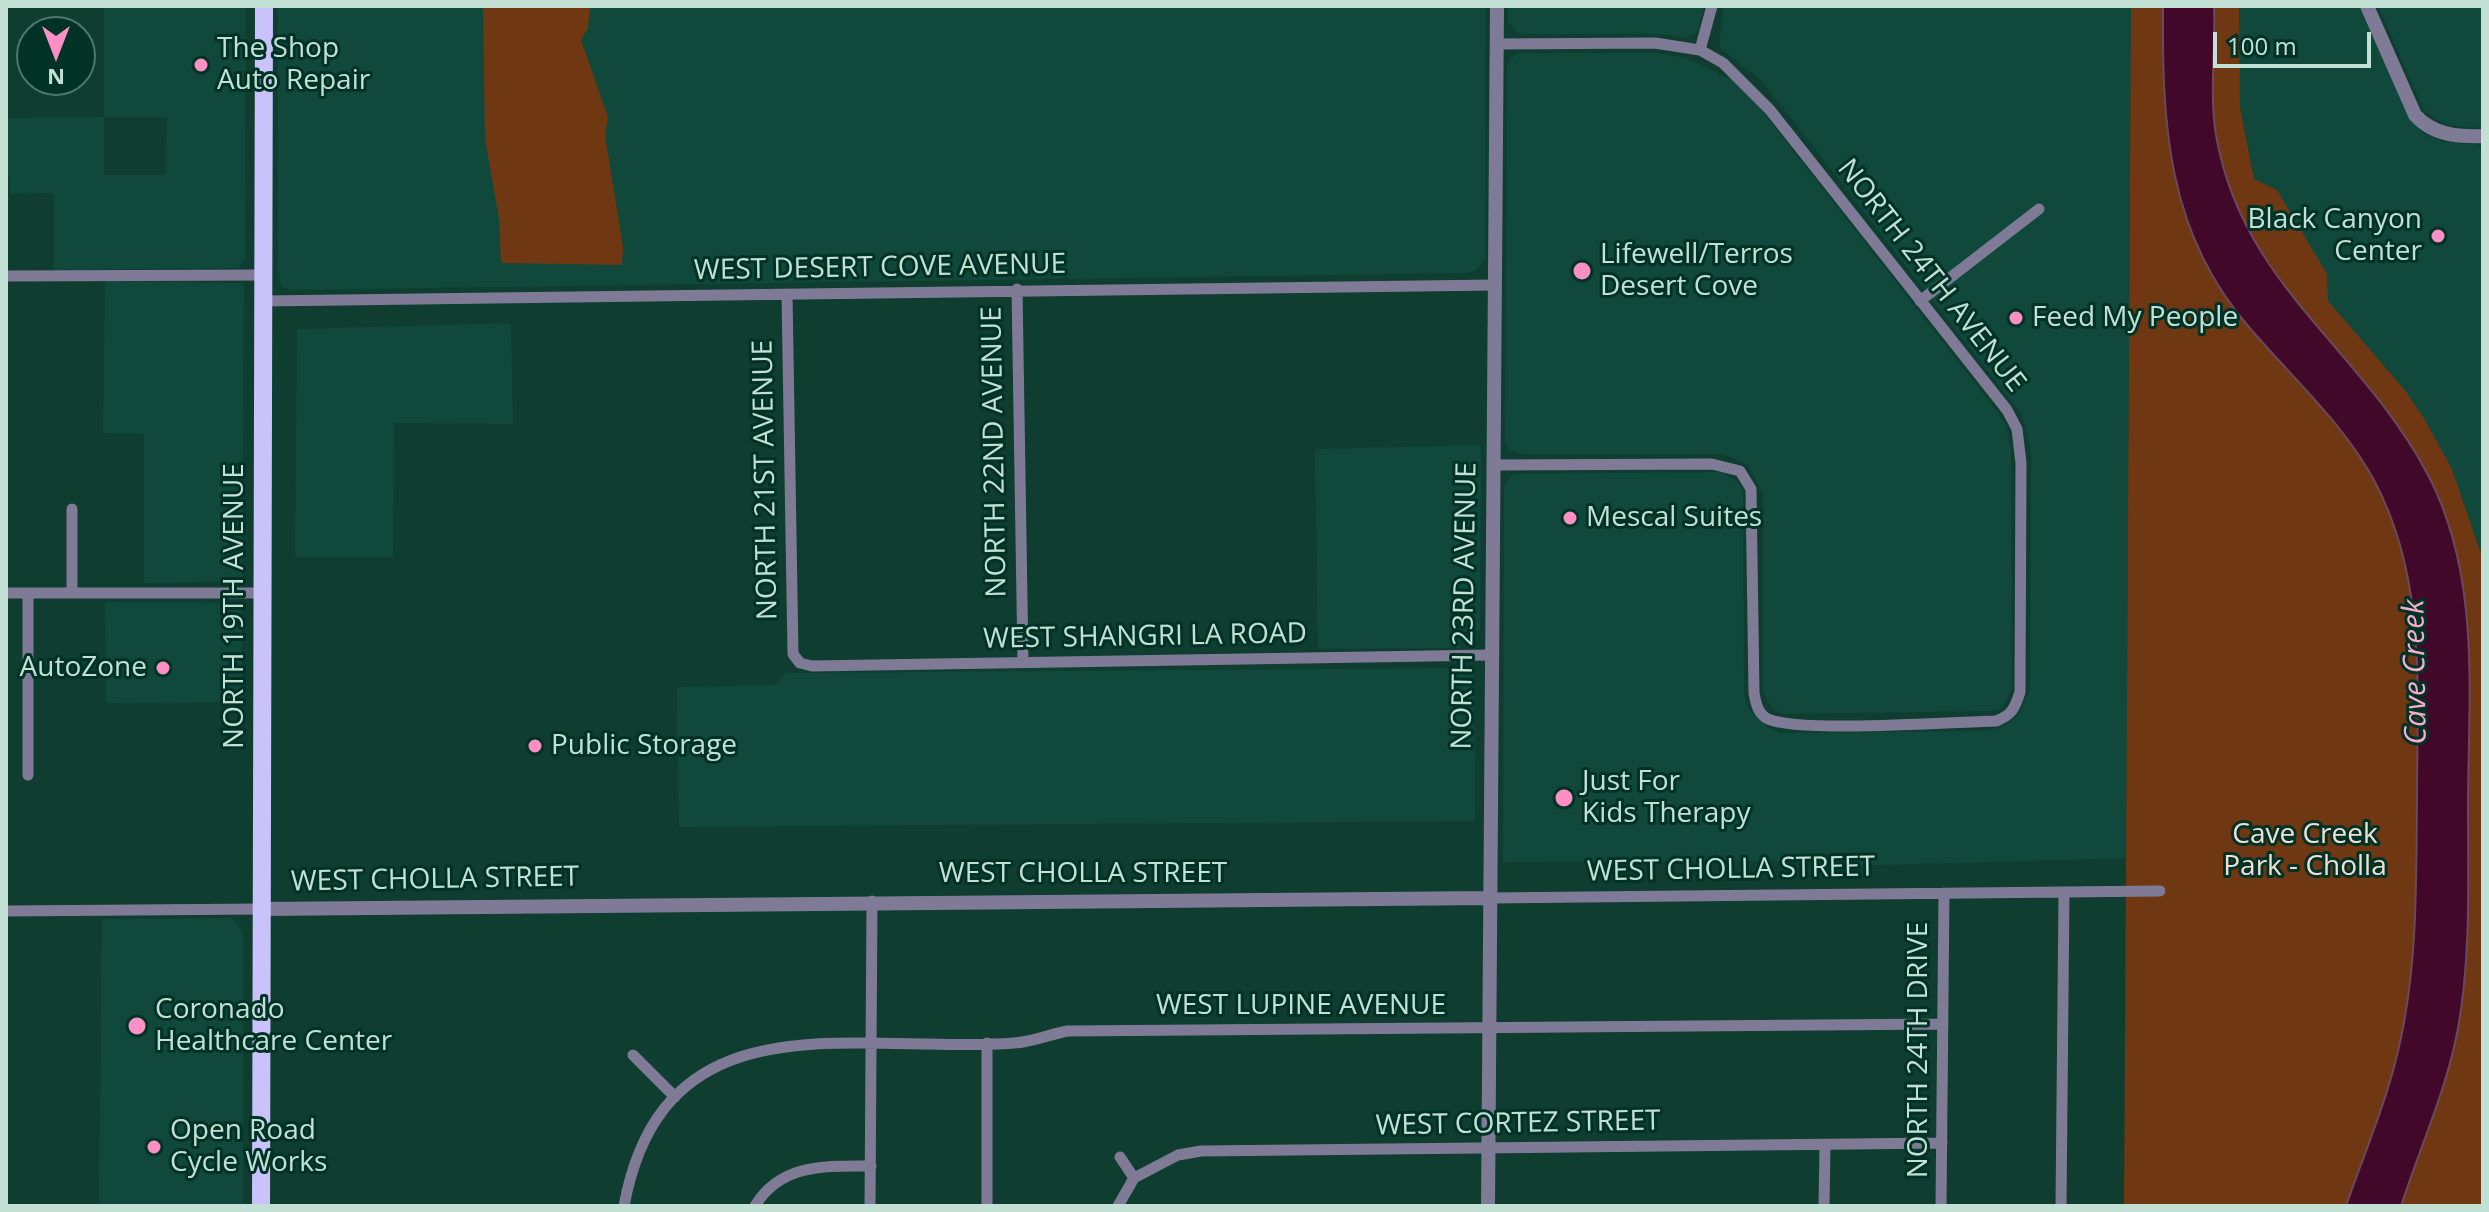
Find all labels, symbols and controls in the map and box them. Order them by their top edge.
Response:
north arrow [16,16,96,96]
scale bar [2217,16,2375,66]
text: 100 m [2227,29,2297,62]
place label: The Shop Auto Repair [217,32,370,98]
marker: The Shop Auto Repair [192,56,210,74]
text: N [47,63,65,93]
street label: NORTH 24TH AVENUE [1830,153,2032,399]
place label: Black Canyon Center [2247,203,2422,269]
marker: Black Canyon Center [2429,227,2447,245]
place label: Lifewell/Terros Desert Cove [1600,238,1793,304]
street label: WEST DESERT COVE AVENUE [694,248,1066,288]
marker: Lifewell/Terros Desert Cove [1571,260,1593,282]
place label: Feed My People [2032,301,2238,335]
street label: NORTH 22ND AVENUE [976,306,1014,598]
marker: Feed My People [2007,309,2025,327]
street label: NORTH 21ST AVENUE [747,339,785,621]
street label: NORTH 23RD AVENUE [1446,462,1484,750]
street label: NORTH 19TH AVENUE [218,463,252,749]
place label: Mescal Suites [1586,501,1762,535]
marker: Mescal Suites [1561,509,1579,527]
water label: Cave Creek [2397,599,2435,745]
street label: WEST SHANGRI LA ROAD [983,617,1307,657]
place label: AutoZone [20,651,147,685]
marker: AutoZone [154,659,172,677]
place label: Public Storage [551,729,737,763]
marker: Public Storage [526,737,544,755]
place label: Just For Kids Therapy [1582,765,1750,831]
marker: Just For Kids Therapy [1553,787,1575,809]
park label: Cave Creek Park - Cholla [2223,818,2387,884]
street label: WEST CHOLLA STREET [1587,851,1875,889]
street label: WEST CHOLLA STREET [939,857,1227,891]
street label: WEST CHOLLA STREET [291,861,579,899]
street label: NORTH 24TH DRIVE [1902,922,1936,1178]
street label: WEST LUPINE AVENUE [1156,989,1446,1023]
place label: Coronado Healthcare Center [155,993,392,1059]
marker: Coronado Healthcare Center [126,1015,148,1037]
street label: WEST CORTEZ STREET [1375,1105,1661,1143]
place label: Open Road Cycle Works [170,1114,327,1180]
marker: Open Road Cycle Works [145,1138,163,1156]

